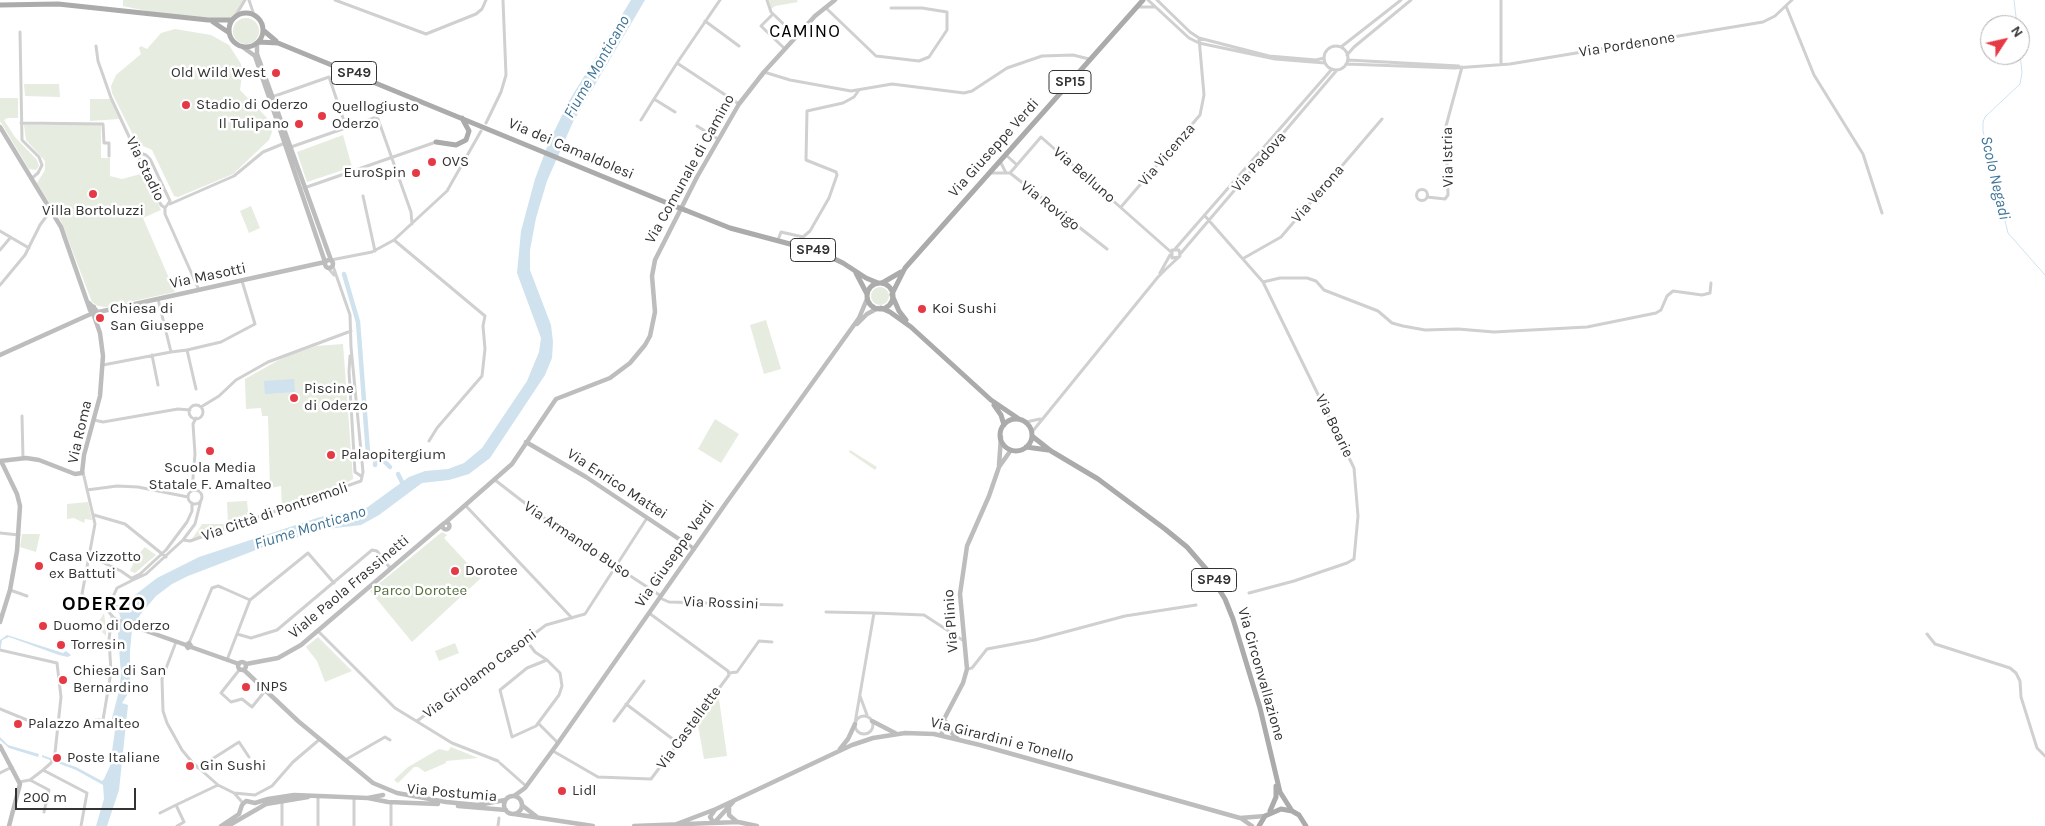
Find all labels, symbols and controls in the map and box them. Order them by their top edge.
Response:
water label: Fiume Monticano [560,12,634,122]
north arrow [1980,15,2030,65]
district label: CAMINO [768,21,842,43]
text: N [2007,23,2027,41]
street label: Via Pordenone [1578,29,1676,61]
road number: SP49 [332,62,376,84]
place label: Old Wild West [171,64,266,82]
marker: Old Wild West [270,67,282,79]
road number: SP15 [1049,70,1091,94]
street label: Via Comunale di Camino [641,91,739,247]
street label: Via Giuseppe Verdi [945,95,1043,201]
place label: Stadio di Oderzo [196,96,308,114]
place label: Quellogiusto Oderzo [332,98,419,133]
marker: Stadio di Oderzo [180,99,192,111]
marker: Quellogiusto Oderzo [316,110,328,122]
street label: Via dei Camaldolesi [506,114,636,184]
place label: Il Tulipano [219,115,289,133]
marker: Il Tulipano [293,118,305,130]
street label: Via Vicenza [1135,120,1199,190]
street label: Via Istria [1438,127,1458,187]
street label: Via Padova [1228,128,1290,196]
street label: Via Stadio [122,134,168,204]
water label: Scolo Negadi [1976,134,2014,222]
street label: Via Belluno [1049,143,1119,207]
place label: OVS [442,153,469,171]
marker: OVS [426,156,438,168]
street label: Via Verona [1288,161,1348,227]
place label: EuroSpin [344,164,406,182]
marker: EuroSpin [410,167,422,179]
street label: Via Rovigo [1017,177,1083,235]
marker: Villa Bortoluzzi [87,188,99,200]
place label: Villa Bortoluzzi [42,202,144,220]
road number: SP49 [790,238,836,262]
street label: Via Masotti [168,259,248,293]
place label: Chiesa di San Giuseppe [110,300,204,335]
place label: Koi Sushi [932,300,997,318]
marker: Koi Sushi [916,303,928,315]
marker: Chiesa di San Giuseppe [94,312,106,324]
place label: Piscine di Oderzo [304,380,368,415]
street label: Via Boarie [1311,391,1357,461]
marker: Piscine di Oderzo [288,392,300,404]
street label: Via Roma [64,399,96,465]
marker: Scuola Media Statale F. Amalteo [204,445,216,457]
street label: Via Enrico Mattei [563,445,671,523]
place label: Palaopitergium [341,446,446,464]
marker: Palaopitergium [325,449,337,461]
place label: Scuola Media Statale F. Amalteo [148,459,272,494]
street label: Via Città di Pontremoli [199,478,351,546]
street label: Via Giuseppe Verdi [631,497,719,611]
street label: Via Armando Buso [520,498,634,582]
water label: Fiume Monticano [252,502,368,554]
street label: Viale Paola Frassinetti [285,531,413,643]
place label: Casa Vizzotto ex Battuti [49,548,141,583]
marker: Casa Vizzotto ex Battuti [33,560,45,572]
place label: Dorotee [465,562,518,580]
marker: Dorotee [449,565,461,577]
road number: SP49 [1192,568,1236,592]
park label: Parco Dorotee [373,582,467,600]
street label: Via Plinio [940,589,962,653]
district label: ODERZO [61,592,147,616]
street label: Via Rossini [683,593,759,613]
street label: Via Circonvallazione [1233,605,1289,743]
place label: Duomo di Oderzo [53,617,170,635]
marker: Duomo di Oderzo [37,620,49,632]
street label: Via Girolamo Casoni [420,625,540,723]
place label: Torresin [71,636,125,654]
marker: Torresin [55,639,67,651]
place label: Chiesa di San Bernardino [73,662,166,697]
marker: Chiesa di San Bernardino [57,674,69,686]
place label: INPS [256,678,288,696]
marker: INPS [240,681,252,693]
street label: Via Castellette [653,683,725,773]
street label: Via Girardini e Tonello [928,713,1076,767]
place label: Palazzo Amalteo [28,715,140,733]
marker: Palazzo Amalteo [12,718,24,730]
place label: Poste Italiane [67,749,160,767]
marker: Poste Italiane [51,752,63,764]
place label: Gin Sushi [200,757,266,775]
marker: Gin Sushi [184,760,196,772]
scale bar [18,778,139,810]
street label: Via Postumia [406,780,498,806]
place label: Lidl [572,782,597,800]
marker: Lidl [556,785,568,797]
text: 200 m [23,788,67,806]

